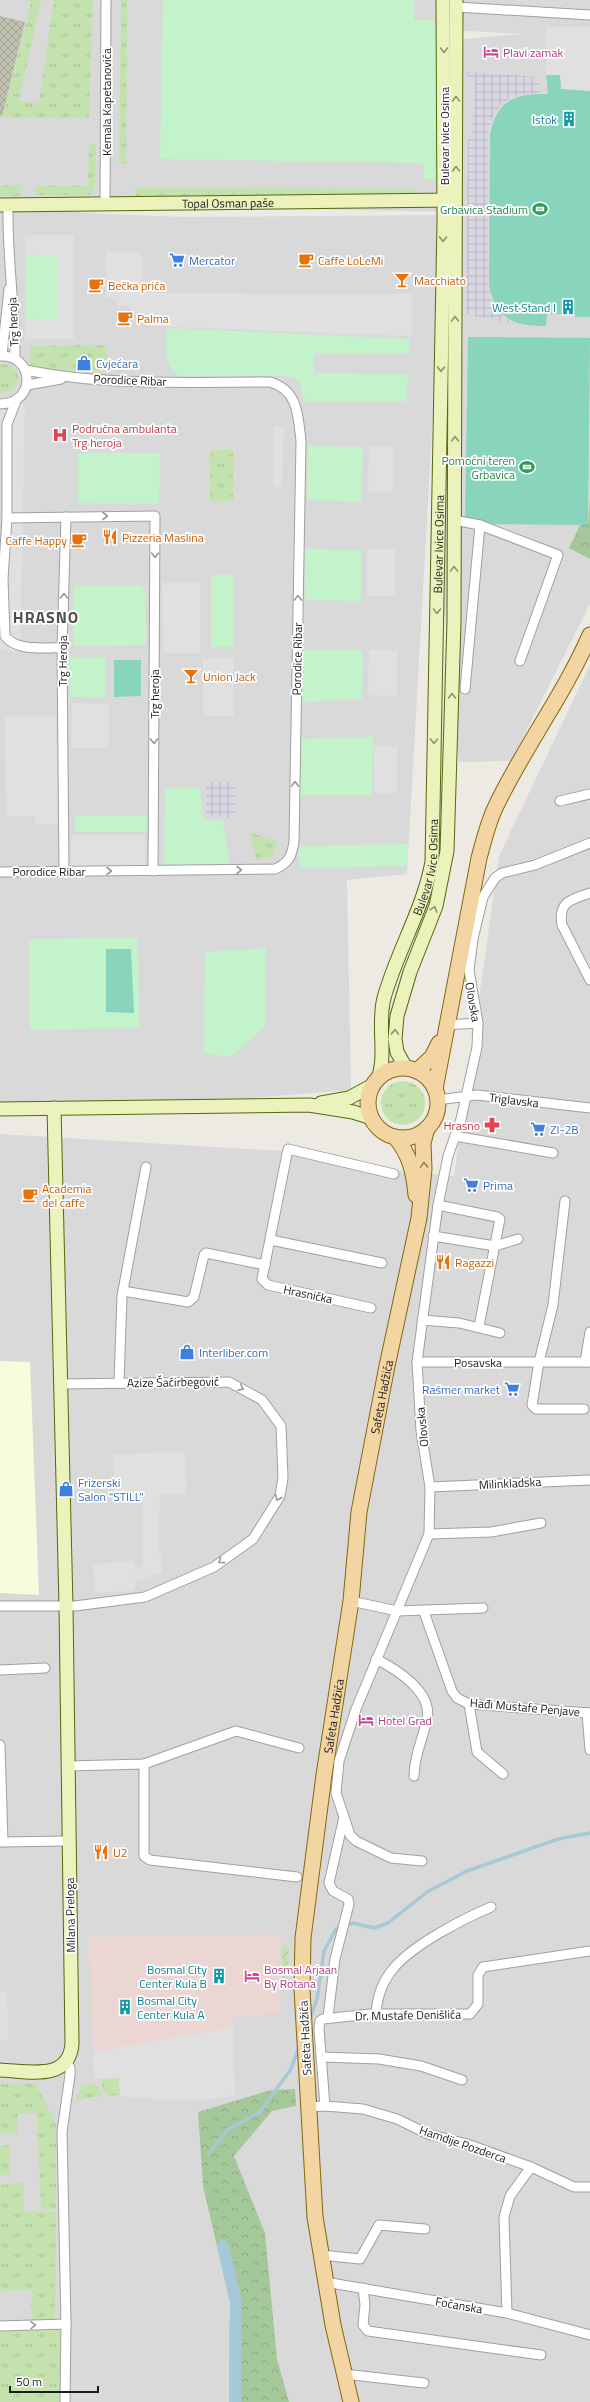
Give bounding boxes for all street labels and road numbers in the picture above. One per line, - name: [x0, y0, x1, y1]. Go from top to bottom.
- street label: Kemala Kapetanovića: [97, 48, 116, 156]
- street label: Bulevar Ivice Osima: [435, 87, 454, 185]
- street label: Topal Osman paše: [182, 192, 274, 212]
- street label: Trg heroja: [2, 297, 24, 347]
- street label: Porodice Ribar: [93, 369, 167, 391]
- street label: Bulevar Ivice Osima: [428, 495, 448, 594]
- street label: Porodice Ribar: [287, 622, 307, 696]
- street label: Trg Heroja: [53, 635, 72, 687]
- street label: Trg heroja: [145, 669, 164, 719]
- street label: Bulevar Ivice Osima: [407, 819, 442, 918]
- street label: Porodice Ribar: [12, 862, 86, 881]
- street label: Olovska: [460, 981, 486, 1023]
- street label: Triglavska: [488, 1088, 540, 1112]
- street label: Hrasnička: [282, 1280, 334, 1308]
- street label: Posavska: [454, 1353, 502, 1372]
- street label: Safeta Hadžića: [365, 1358, 398, 1436]
- street label: Azize Šaćirbegović: [127, 1372, 219, 1392]
- street label: Olovska: [410, 1406, 434, 1448]
- street label: Milinkladska: [478, 1472, 542, 1494]
- street label: Safeta Hadžića: [318, 1677, 348, 1755]
- street label: Hađi Mustafe Penjave: [469, 1693, 581, 1721]
- street label: Milana Preloga: [60, 1877, 80, 1953]
- street label: Safeta Hadžića: [294, 2000, 316, 2076]
- street label: Dr. Mustafe Denišlića: [355, 2005, 461, 2025]
- street label: Hamdije Pozderca: [417, 2120, 509, 2168]
- street label: Fočanska: [434, 2292, 484, 2318]

